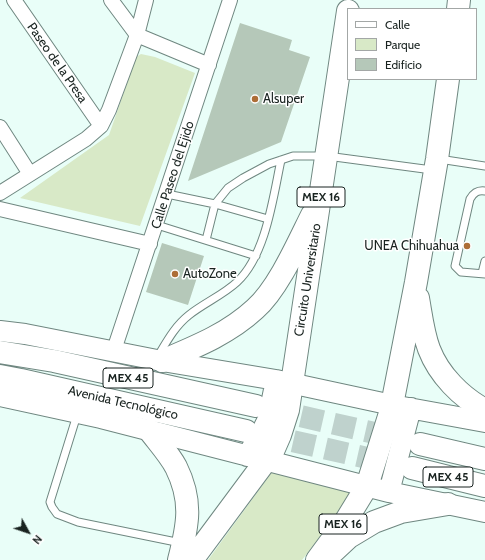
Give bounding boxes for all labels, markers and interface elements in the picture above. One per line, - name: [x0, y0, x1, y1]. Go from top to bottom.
- legend: [347, 8, 477, 80]
- text: Calle: [385, 17, 410, 32]
- street label: Paseo de la Presa: [24, 20, 90, 106]
- text: Parque: [385, 37, 420, 52]
- text: Edificio: [385, 57, 422, 72]
- place label: Alsuper: [263, 91, 304, 107]
- marker: Alsuper: [250, 94, 260, 104]
- street label: Calle Paseo del Ejido: [148, 119, 198, 231]
- road number: MEX 16: [297, 187, 345, 207]
- street label: Circuito Universitario: [291, 222, 325, 338]
- place label: UNEA Chihuahua: [364, 238, 459, 254]
- marker: UNEA Chihuahua: [462, 241, 472, 251]
- place label: AutoZone: [183, 266, 237, 282]
- marker: AutoZone: [170, 269, 180, 279]
- road number: MEX 45: [103, 368, 153, 388]
- street label: Avenida Tecnológico: [67, 383, 179, 423]
- road number: MEX 45: [423, 467, 473, 487]
- north arrow: [8, 512, 48, 552]
- road number: MEX 16: [319, 514, 367, 534]
- text: N: [29, 532, 45, 547]

